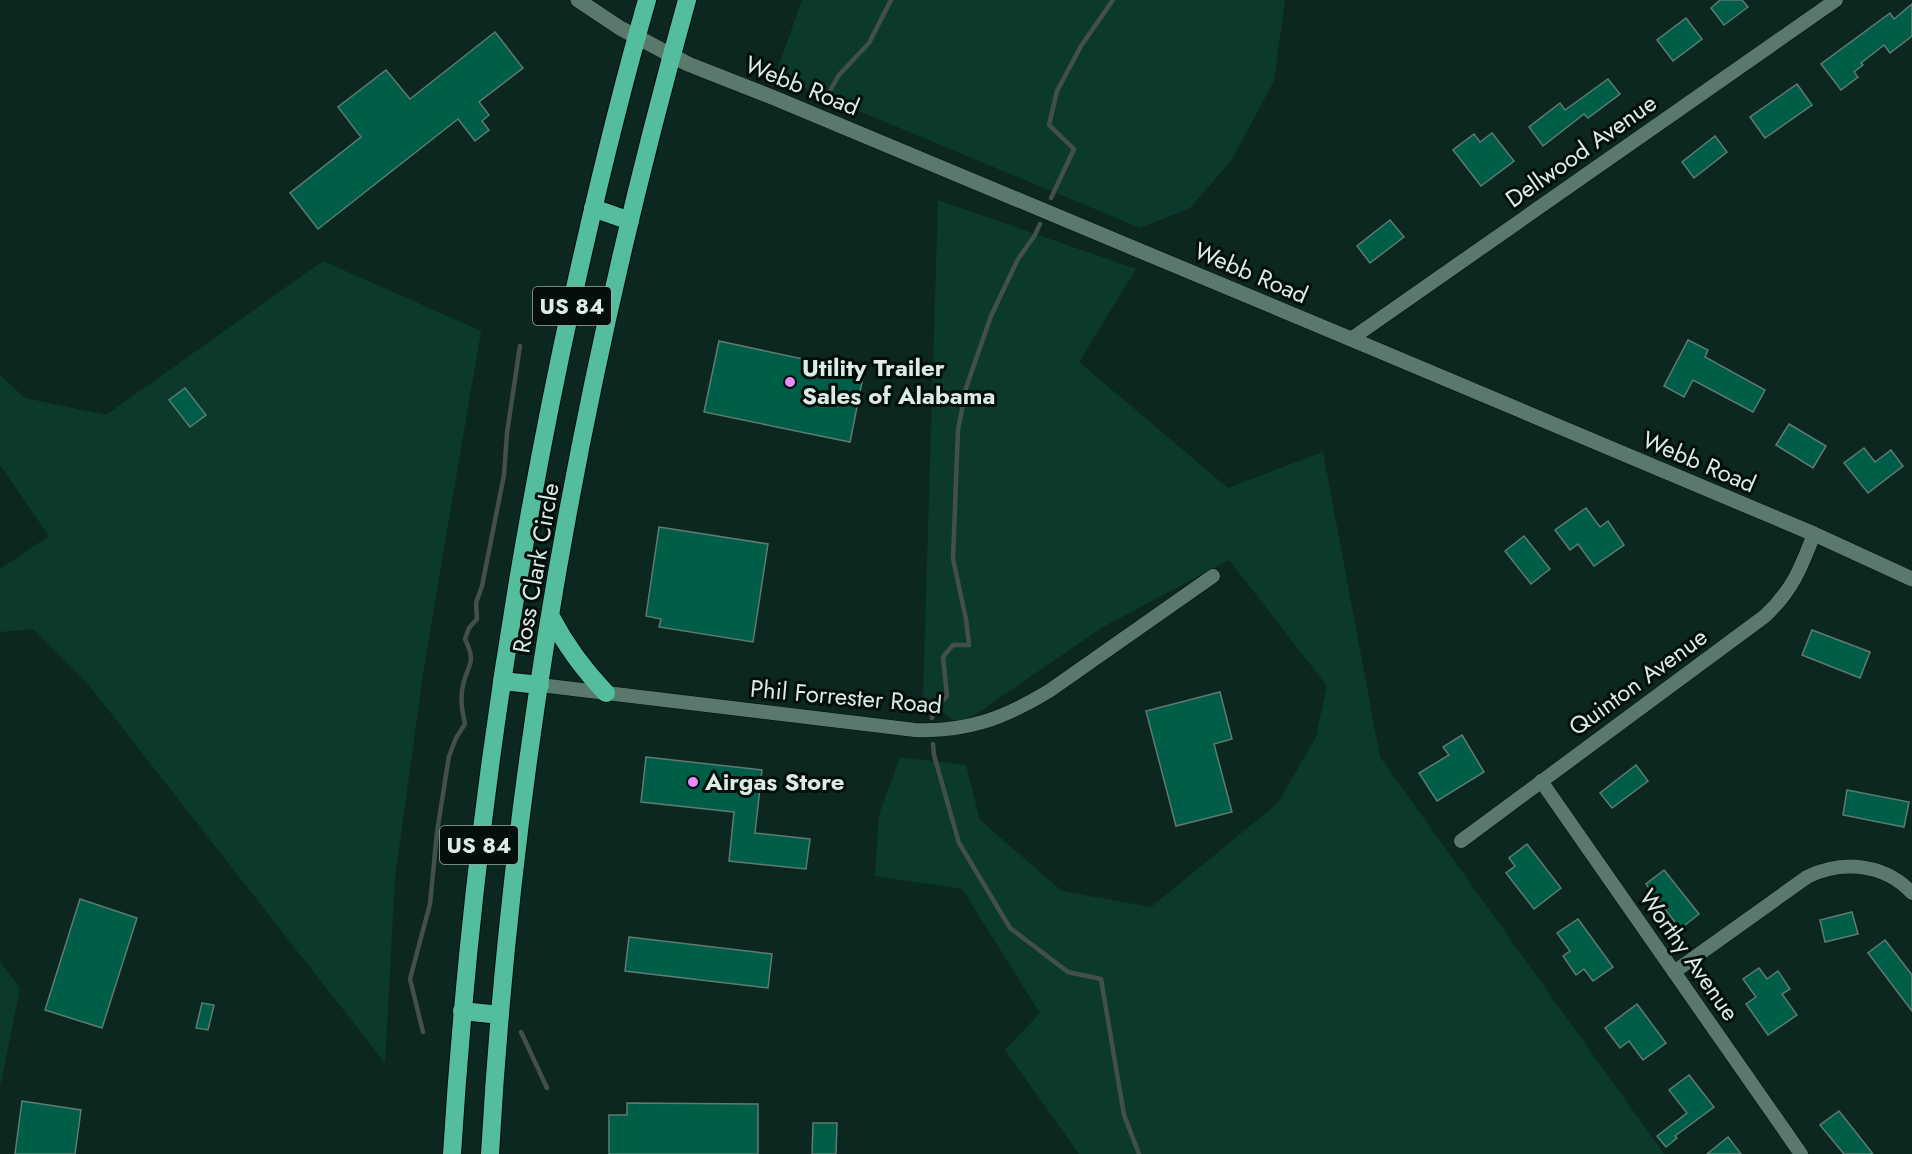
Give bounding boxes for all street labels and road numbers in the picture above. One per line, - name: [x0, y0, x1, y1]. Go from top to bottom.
- street label: Webb Road: [740, 47, 865, 124]
- street label: Dellwood Avenue: [1498, 85, 1663, 216]
- street label: Webb Road: [1189, 233, 1314, 312]
- road number: US 84: [533, 287, 611, 325]
- street label: Webb Road: [1637, 422, 1762, 501]
- street label: Ross Clark Circle: [503, 480, 568, 656]
- street label: Quinton Avenue: [1561, 619, 1714, 744]
- street label: Phil Forrester Road: [749, 671, 943, 722]
- road number: US 84: [440, 826, 518, 864]
- street label: Worthy Avenue: [1631, 882, 1748, 1028]

